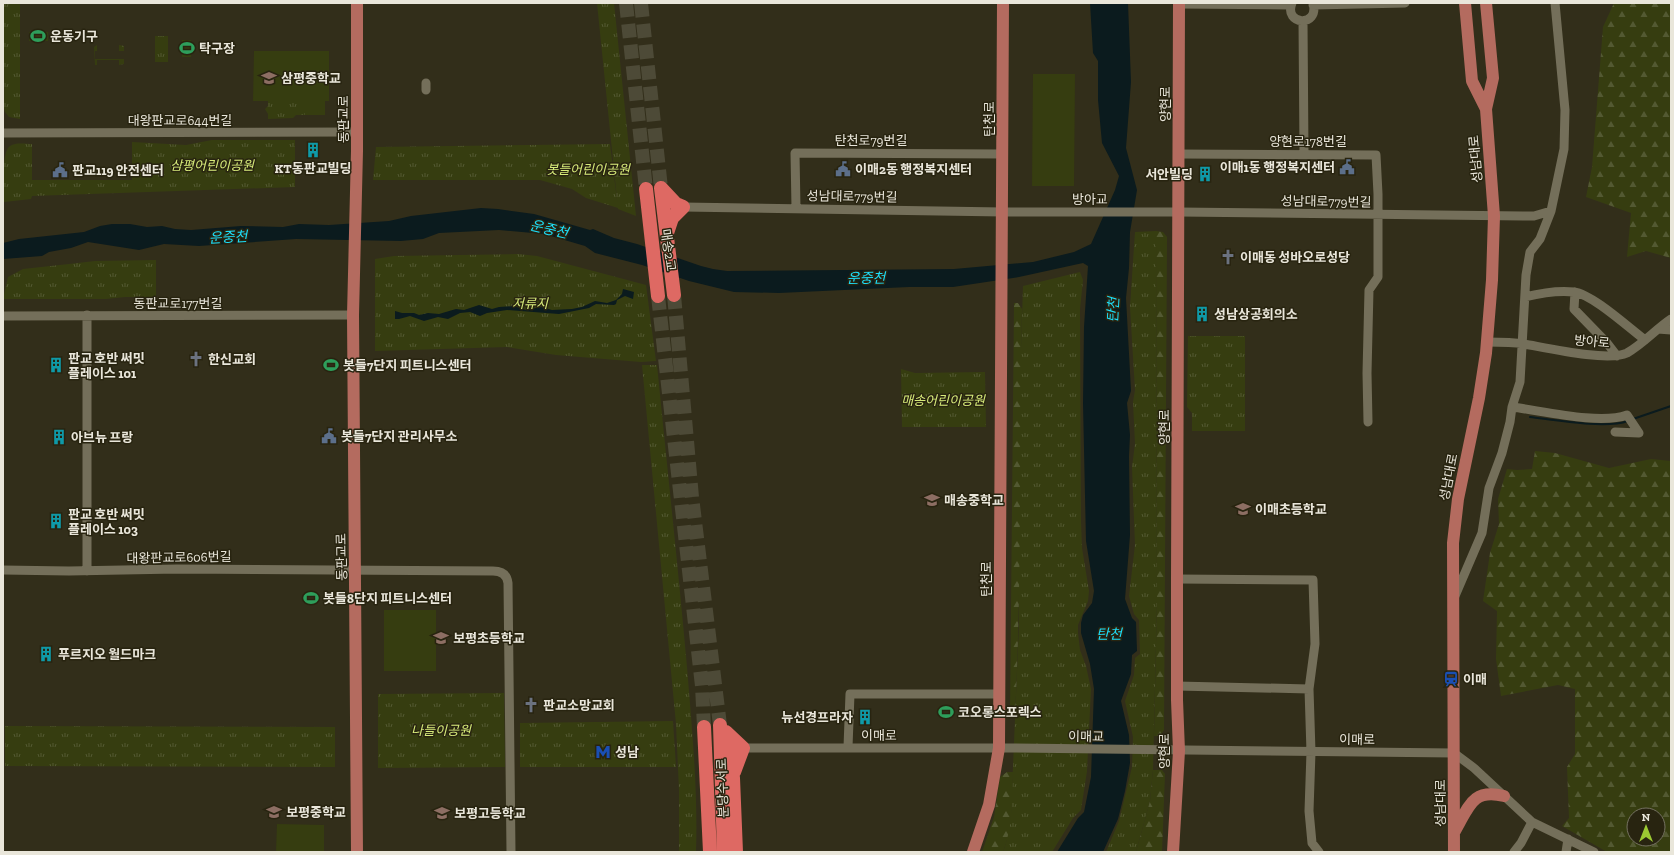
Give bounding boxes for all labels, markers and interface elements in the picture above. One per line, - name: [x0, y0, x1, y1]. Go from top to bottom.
- sports icon: 운동기구: [29, 27, 47, 45]
- place label: 운동기구: [50, 29, 98, 44]
- sports icon: 탁구장: [178, 39, 196, 57]
- place label: 탁구장: [199, 41, 235, 56]
- school or university icon: 삼평중학교: [260, 69, 278, 87]
- place label: 삼평중학교: [281, 71, 341, 86]
- street label: 양현로: [1158, 86, 1173, 122]
- street label: 동판교로: [336, 95, 351, 143]
- street label: 탄천로: [982, 101, 997, 137]
- street label: 대왕판교로644번길: [128, 113, 232, 128]
- street label: 탄천로79번길: [835, 133, 907, 148]
- street label: 양현로178번길: [1269, 134, 1347, 149]
- street label: 성남대로: [1466, 134, 1485, 183]
- building icon: KT동판교빌딩: [304, 141, 322, 159]
- park label: 삼평어린이공원: [170, 158, 255, 173]
- public building icon: 이매1동 행정복지센터: [1338, 158, 1356, 176]
- public building icon: 이매2동 행정복지센터: [834, 160, 852, 178]
- place label: 이매1동 행정복지센터: [1220, 160, 1335, 175]
- public building icon: 판교119 안전센터: [51, 161, 69, 179]
- place label: KT동판교빌딩: [274, 161, 352, 176]
- park label: 봇들어린이공원: [546, 162, 631, 177]
- place label: 이매2동 행정복지센터: [855, 162, 972, 177]
- place label: 판교119 안전센터: [72, 163, 164, 178]
- building icon: 서안빌딩: [1196, 165, 1214, 183]
- place label: 서안빌딩: [1145, 167, 1193, 182]
- street label: 성남대로779번길: [806, 188, 898, 205]
- street label: 방아교: [1072, 192, 1108, 207]
- street label: 성남대로779번길: [1280, 193, 1372, 210]
- water label: 운중천: [528, 217, 571, 242]
- water label: 운중천: [208, 228, 249, 247]
- street label: 매송2교: [658, 228, 679, 272]
- church icon: 이매동 성바오로성당: [1219, 248, 1237, 266]
- place label: 이매동 성바오로성당: [1240, 250, 1350, 265]
- water label: 운중천: [847, 270, 887, 287]
- street label: 동판교로177번길: [134, 296, 222, 311]
- park label: 저류지: [512, 296, 549, 311]
- water label: 탄천: [1104, 296, 1123, 323]
- building icon: 성남상공회의소: [1193, 305, 1211, 323]
- place label: 성남상공회의소: [1214, 307, 1298, 322]
- street label: 방아로: [1573, 332, 1611, 351]
- church icon: 한신교회: [187, 350, 205, 368]
- place label: 판교 호반 써밋 플레이스 101: [68, 351, 145, 381]
- place label: 한신교회: [208, 352, 256, 367]
- building icon: 판교 호반 써밋 플레이스 101: [47, 356, 65, 374]
- sports icon: 봇들7단지 피트니스센터: [322, 356, 340, 374]
- place label: 봇들7단지 피트니스센터: [343, 358, 471, 373]
- park label: 매송어린이공원: [901, 393, 986, 408]
- street label: 양현로: [1157, 409, 1172, 445]
- public building icon: 봇들7단지 관리사무소: [320, 427, 338, 445]
- building icon: 아브뉴 프랑: [50, 428, 68, 446]
- place label: 봇들7단지 관리사무소: [341, 429, 458, 444]
- place label: 아브뉴 프랑: [71, 430, 133, 445]
- street label: 성남대로: [1437, 452, 1460, 502]
- school or university icon: 매송중학교: [923, 491, 941, 509]
- place label: 매송중학교: [944, 493, 1004, 508]
- school or university icon: 이매초등학교: [1234, 500, 1252, 518]
- place label: 이매초등학교: [1255, 502, 1327, 517]
- place label: 판교 호반 써밋 플레이스 103: [68, 507, 145, 537]
- building icon: 판교 호반 써밋 플레이스 103: [47, 512, 65, 530]
- street label: 동판교로: [334, 533, 349, 581]
- street label: 대왕판교로606번길: [126, 549, 232, 566]
- street label: 탄천로: [979, 561, 994, 597]
- sports icon: 봇들8단지 피트니스센터: [302, 589, 320, 607]
- place label: 봇들8단지 피트니스센터: [323, 591, 452, 606]
- water label: 탄천: [1096, 626, 1123, 643]
- school or university icon: 보평초등학교: [432, 629, 450, 647]
- place label: 보평초등학교: [453, 631, 525, 646]
- building icon: 푸르지오 월드마크: [37, 645, 55, 663]
- place label: 푸르지오 월드마크: [58, 647, 156, 662]
- station icon: 이매: [1442, 670, 1460, 688]
- place label: 이매: [1463, 672, 1487, 687]
- church icon: 판교소망교회: [522, 696, 540, 714]
- place label: 판교소망교회: [543, 698, 615, 713]
- sports icon: 코오롱스포렉스: [937, 703, 955, 721]
- place label: 코오롱스포렉스: [958, 705, 1042, 720]
- building icon: 뉴선경프라자: [856, 708, 874, 726]
- place label: 뉴선경프라자: [781, 710, 853, 725]
- park label: 나들이공원: [411, 723, 472, 738]
- street label: 이매로: [861, 728, 897, 743]
- street label: 이매교: [1068, 729, 1104, 744]
- street label: 이매로: [1339, 732, 1375, 747]
- street label: 양현로: [1157, 733, 1172, 769]
- metro station icon: 성남: [594, 743, 612, 761]
- place label: 성남: [615, 745, 639, 760]
- street label: 분당수서로: [714, 758, 731, 818]
- street label: 성남대로: [1433, 779, 1448, 827]
- school or university icon: 보평중학교: [265, 803, 283, 821]
- school or university icon: 보평고등학교: [433, 804, 451, 822]
- place label: 보평중학교: [286, 805, 346, 820]
- place label: 보평고등학교: [454, 806, 526, 821]
- north arrow: [1626, 807, 1666, 847]
- text: N: [1642, 811, 1651, 824]

